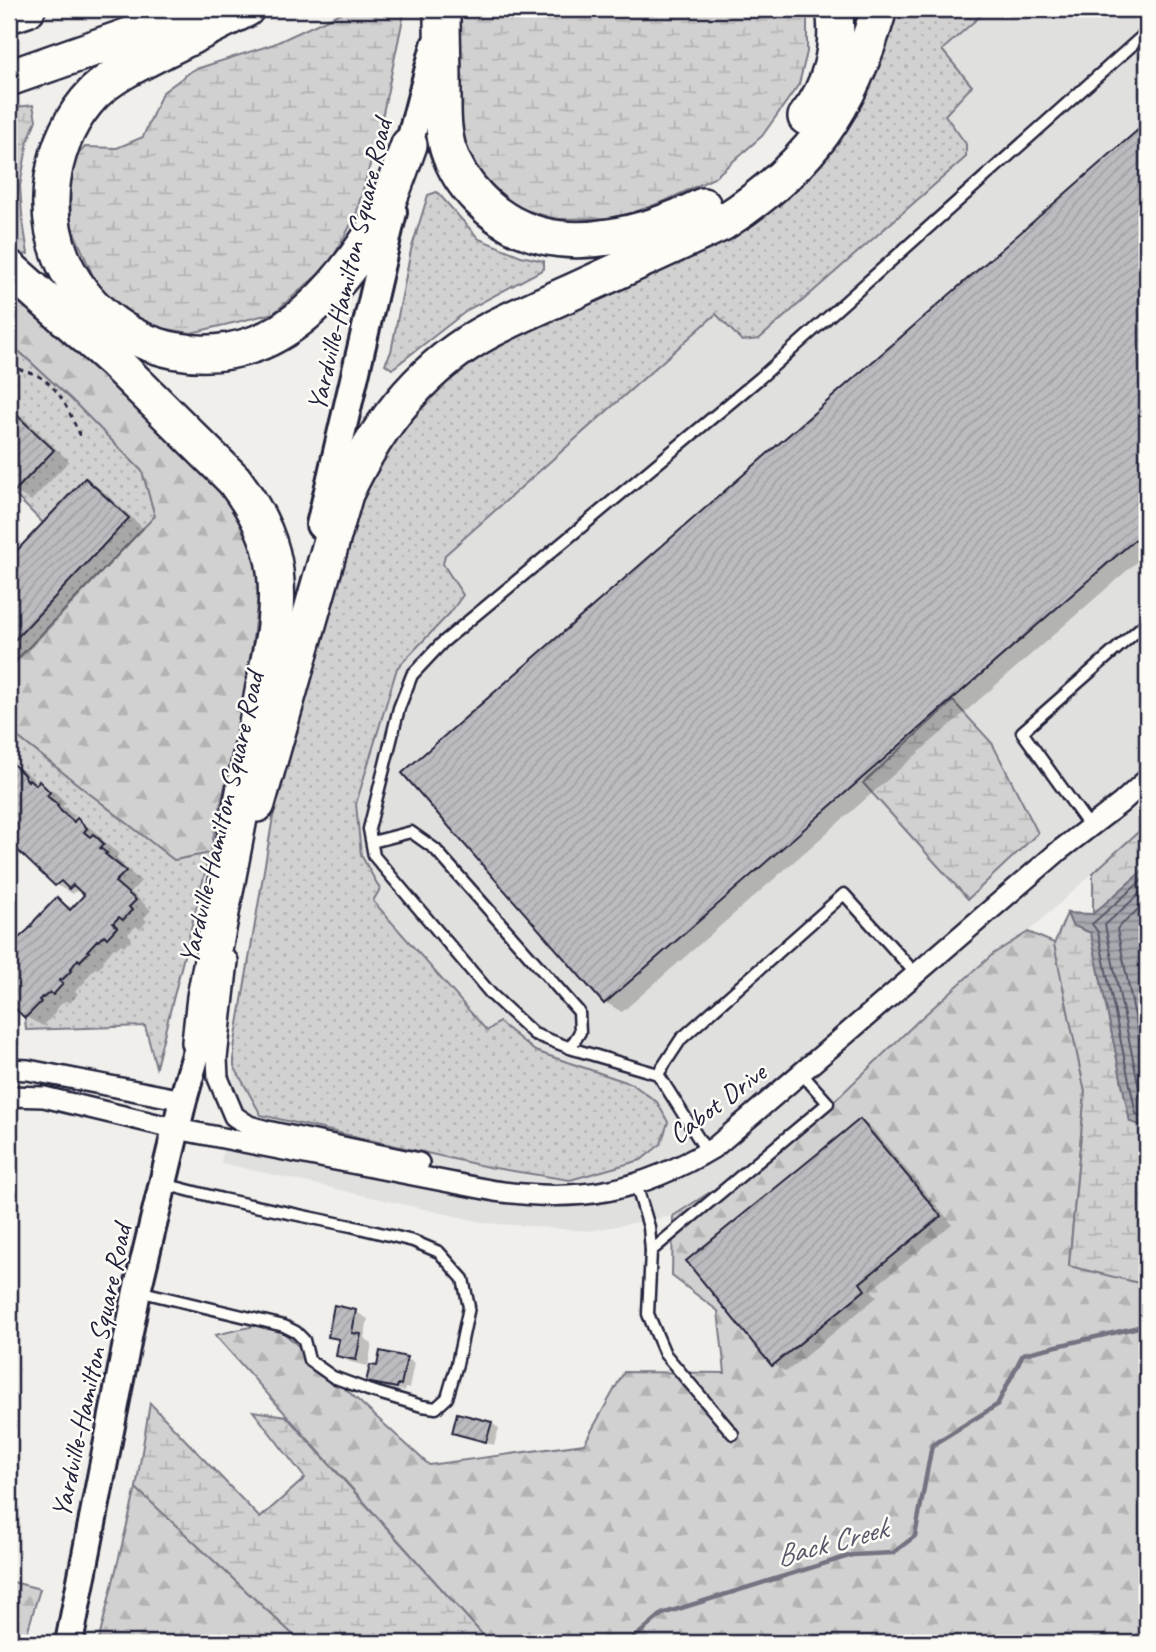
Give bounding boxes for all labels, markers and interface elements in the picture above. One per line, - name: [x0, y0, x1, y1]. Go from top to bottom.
- street label: Yardville-Hamilton Square Road: [298, 112, 401, 414]
- street label: Yardville-Hamilton Square Road: [170, 665, 273, 967]
- street label: Cabot Drive: [661, 1054, 774, 1151]
- street label: Yardville-Hamilton Square Road: [43, 1218, 140, 1521]
- water label: Back Creek: [771, 1508, 896, 1575]

